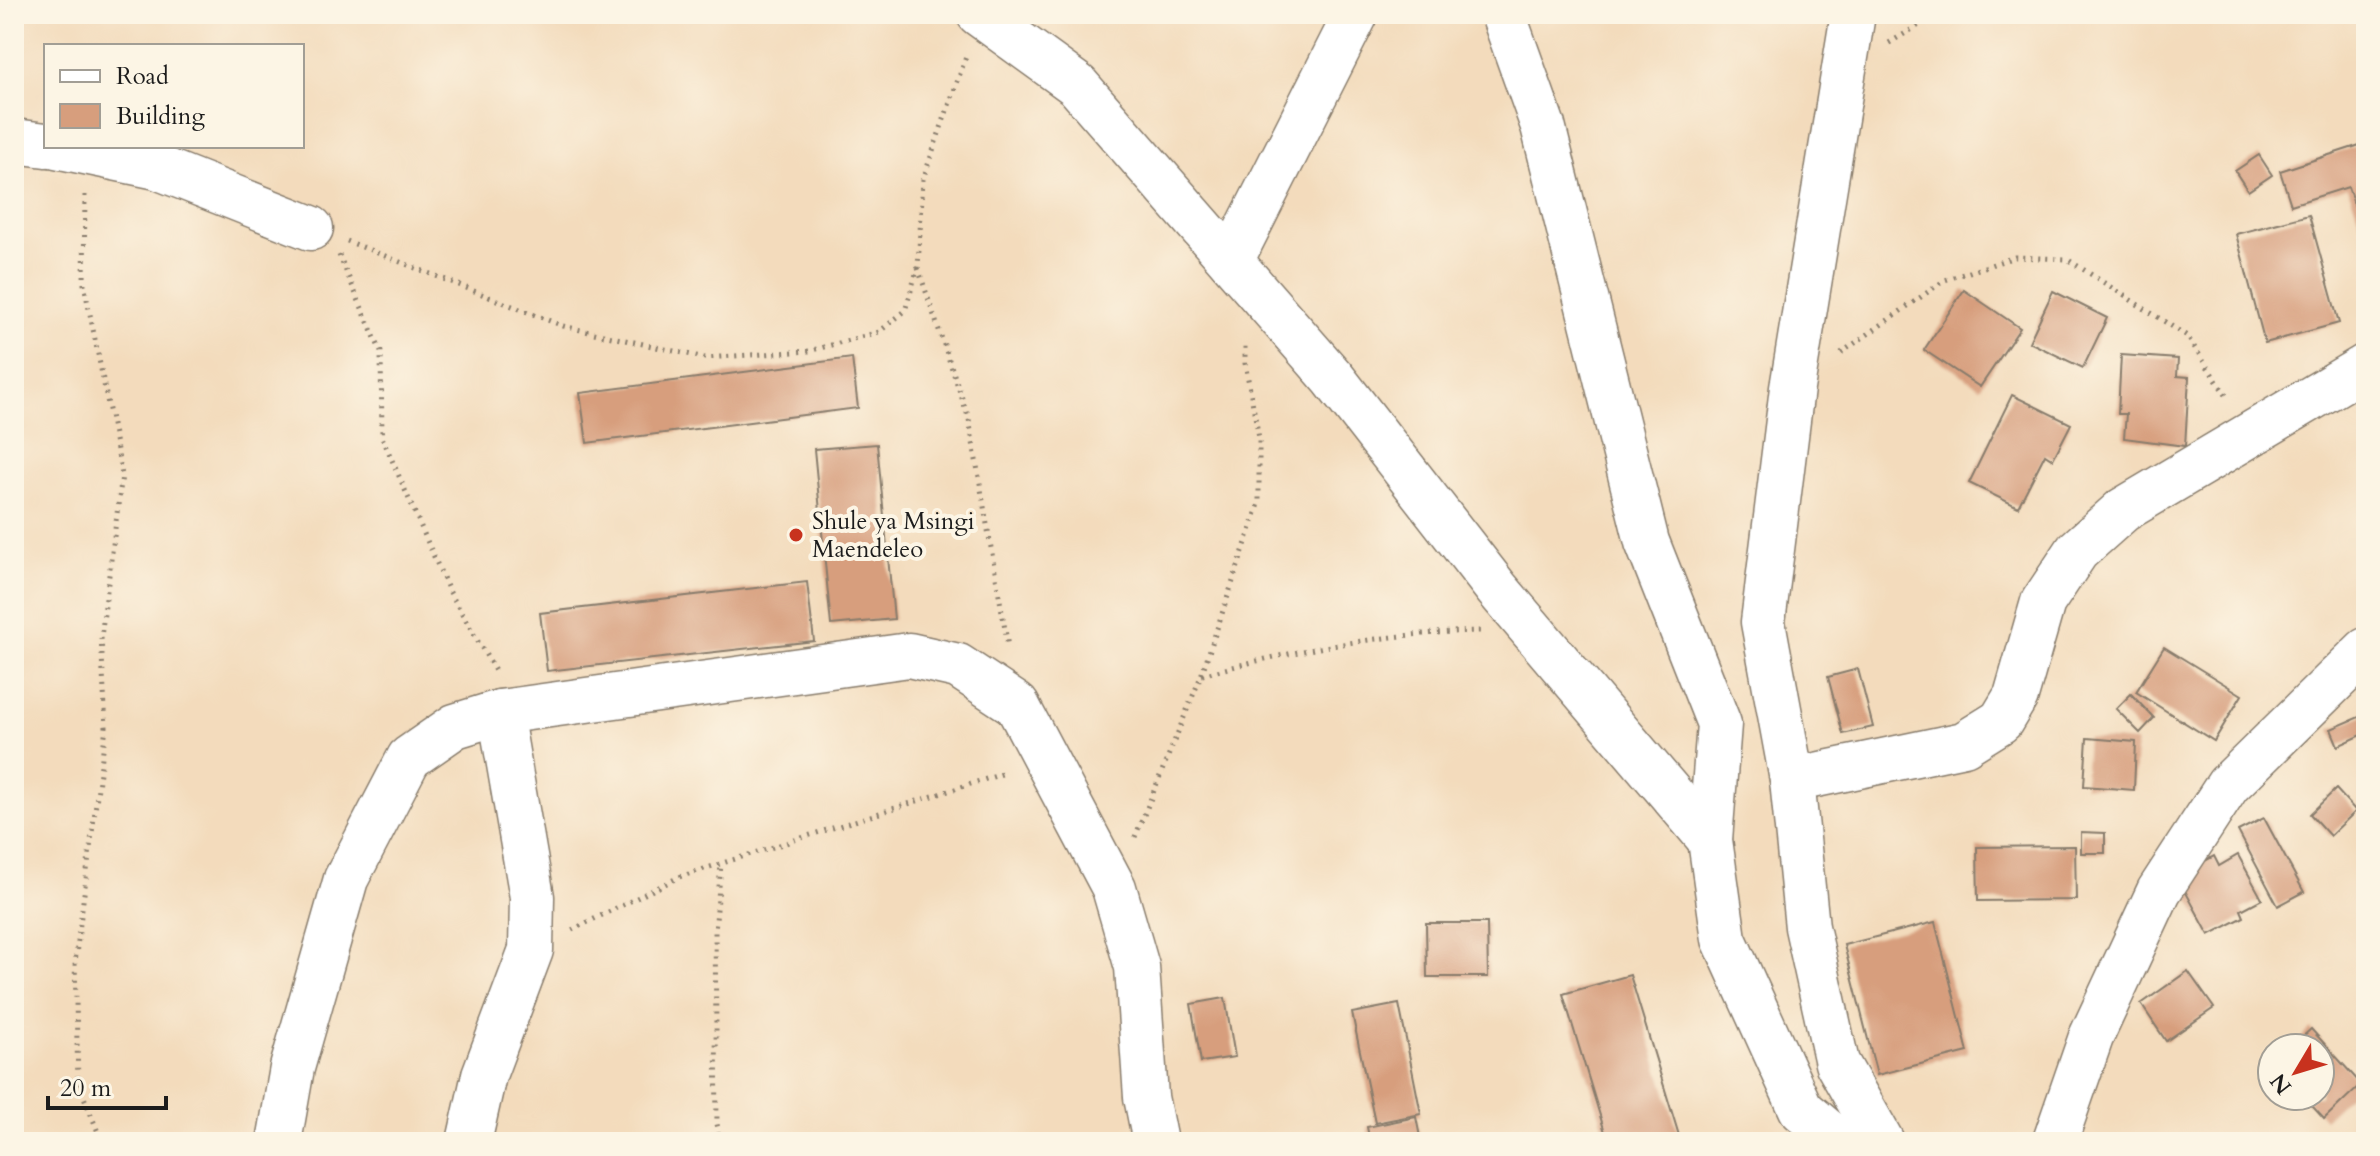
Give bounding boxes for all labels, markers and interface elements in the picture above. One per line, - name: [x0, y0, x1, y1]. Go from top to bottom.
- legend: [44, 44, 304, 148]
- text: Road: [116, 60, 169, 93]
- text: Building: [116, 100, 206, 133]
- place label: Shule ya Msingi Maendeleo: [812, 505, 975, 566]
- marker: Shule ya Msingi Maendeleo: [787, 526, 805, 544]
- north arrow: [2256, 1032, 2336, 1112]
- scale bar: [48, 1060, 166, 1110]
- text: N: [2263, 1067, 2299, 1100]
- text: 20 m: [60, 1072, 112, 1105]

